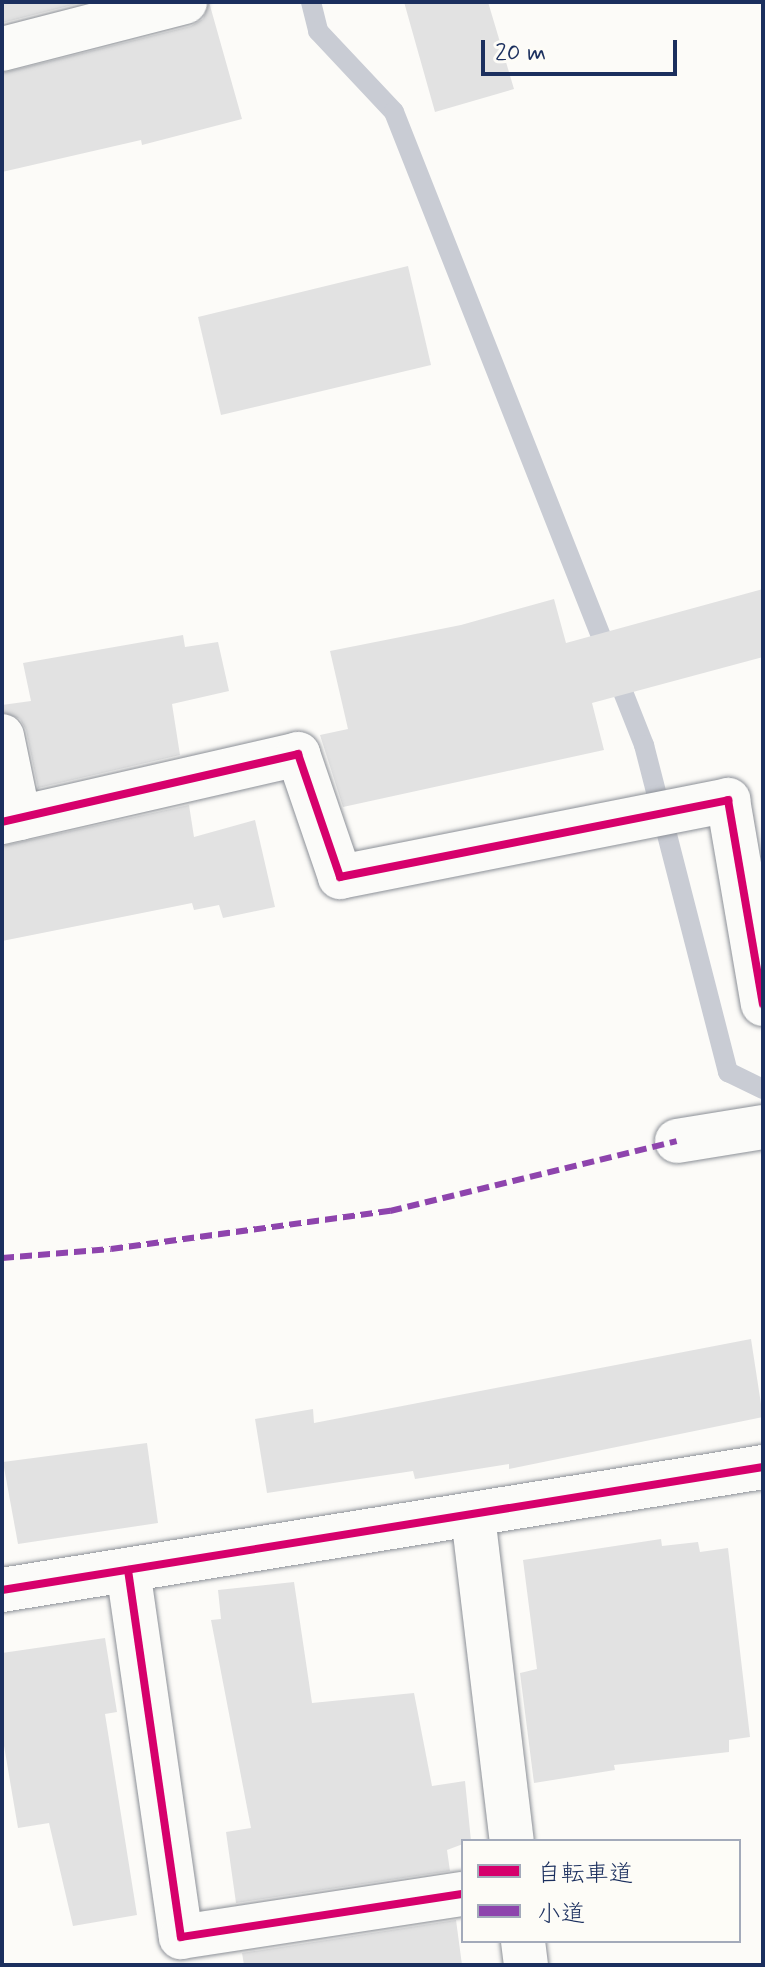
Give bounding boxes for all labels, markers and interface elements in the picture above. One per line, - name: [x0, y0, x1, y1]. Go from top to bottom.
- scale bar: [485, 24, 681, 74]
- text: 20 m: [495, 38, 546, 69]
- legend: [461, 1839, 741, 1943]
- text: 自転車道: [537, 1859, 633, 1890]
- text: 小道: [537, 1899, 585, 1930]

